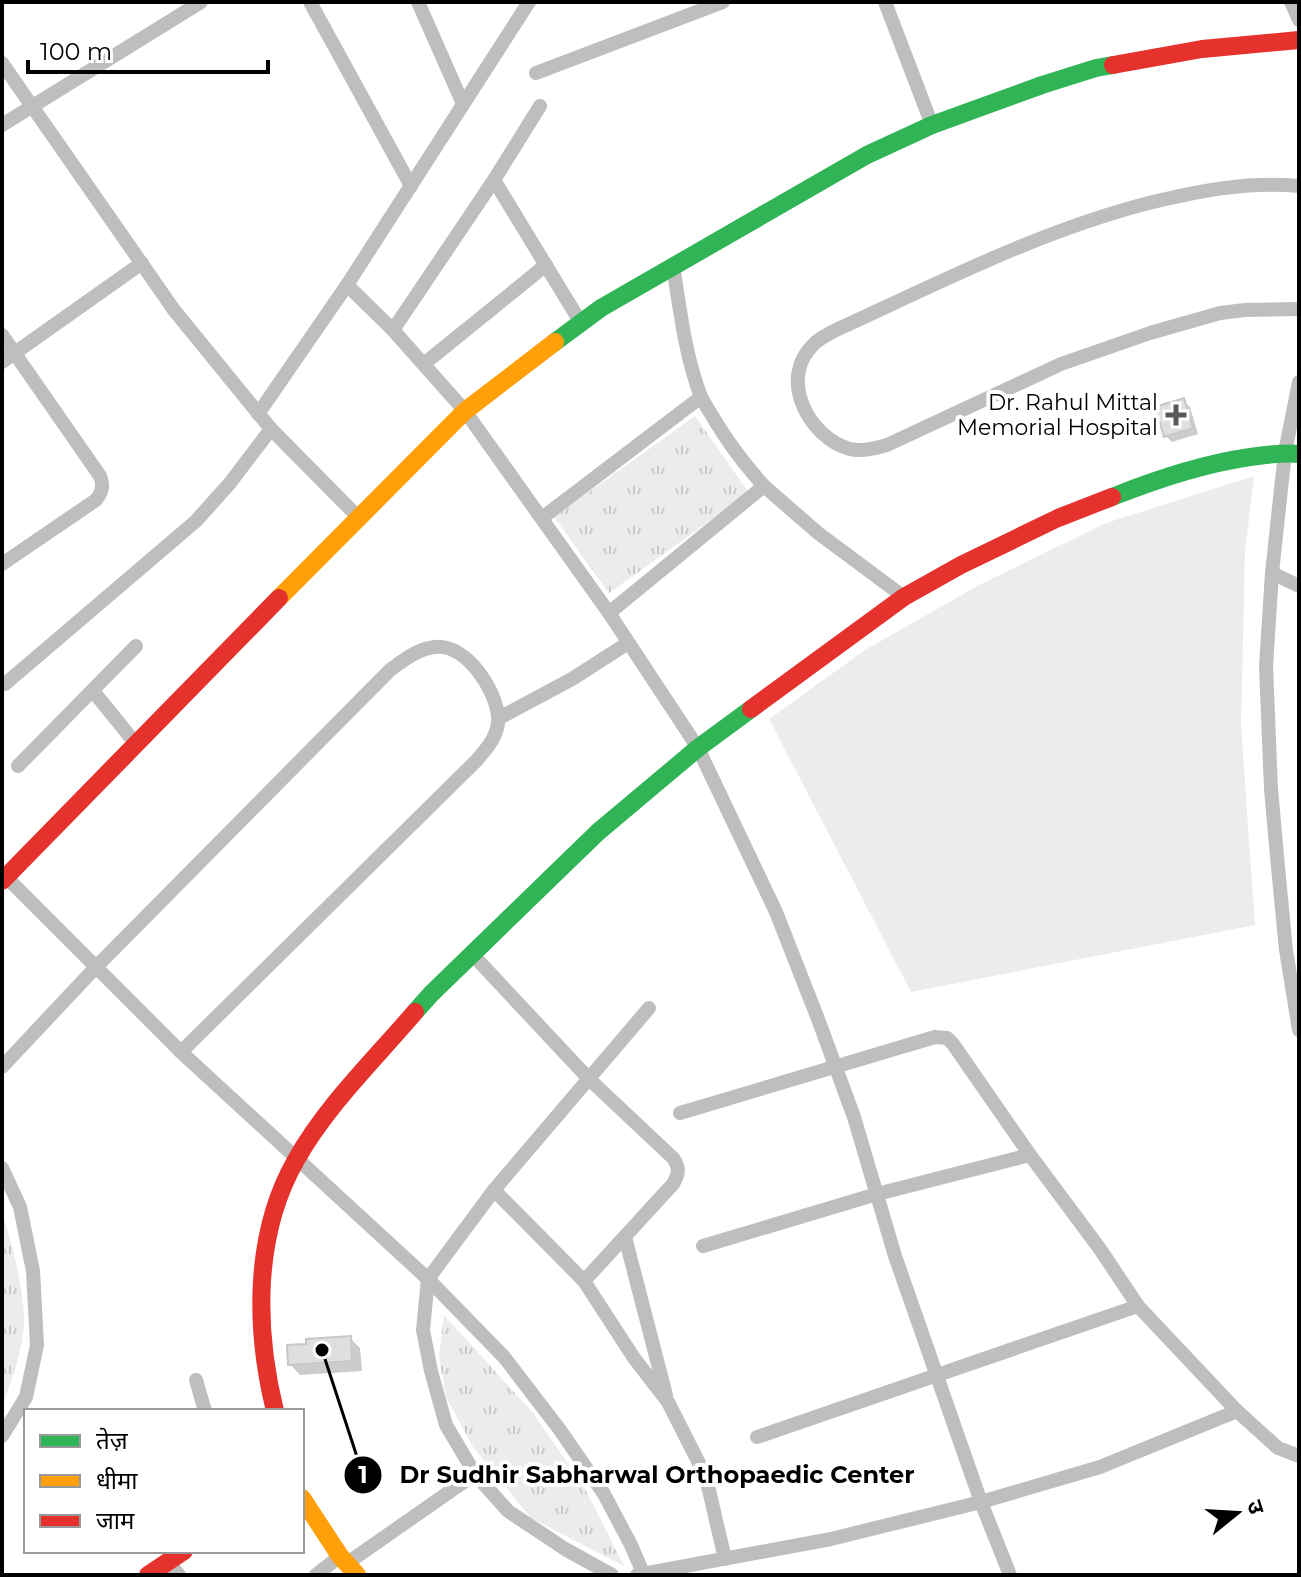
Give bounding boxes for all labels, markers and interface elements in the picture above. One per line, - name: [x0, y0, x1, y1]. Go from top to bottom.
- scale bar: [28, 24, 268, 74]
- text: 100 m: [40, 37, 112, 66]
- place label: Dr. Rahul Mittal Memorial Hospital: [957, 389, 1158, 441]
- marker: Dr. Rahul Mittal Memorial Hospital: [1165, 404, 1187, 426]
- legend: [24, 1409, 304, 1553]
- text: तेज़: [96, 1426, 129, 1455]
- callout: Dr Sudhir Sabharwal Orthopaedic Center: [343, 1451, 930, 1499]
- text: 1: [358, 1460, 368, 1489]
- text: Dr Sudhir Sabharwal Orthopaedic Center: [399, 1460, 915, 1489]
- text: धीमा: [96, 1466, 138, 1495]
- north arrow: [1197, 1473, 1277, 1553]
- text: उ: [1241, 1497, 1271, 1518]
- text: जाम: [96, 1506, 135, 1535]

